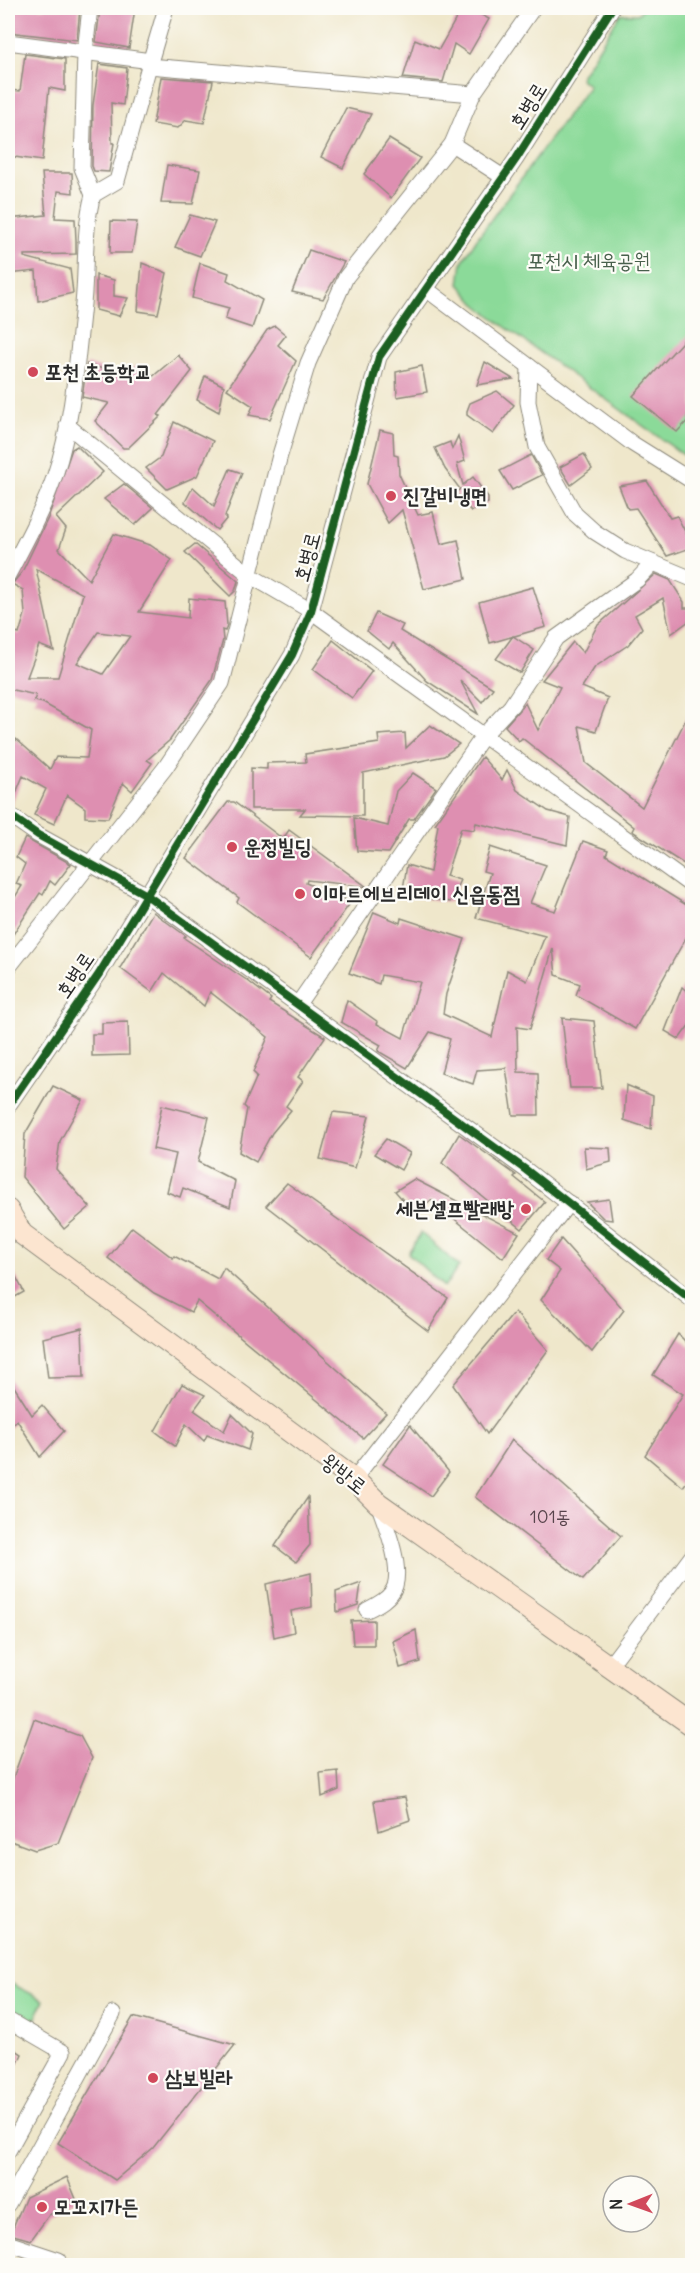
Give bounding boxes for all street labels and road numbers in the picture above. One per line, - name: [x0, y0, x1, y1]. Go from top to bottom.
- street label: 호병로: [503, 77, 552, 134]
- street label: 호병로: [287, 529, 326, 585]
- street label: 호병로: [49, 946, 100, 1003]
- street label: 왕방로: [316, 1447, 373, 1500]

